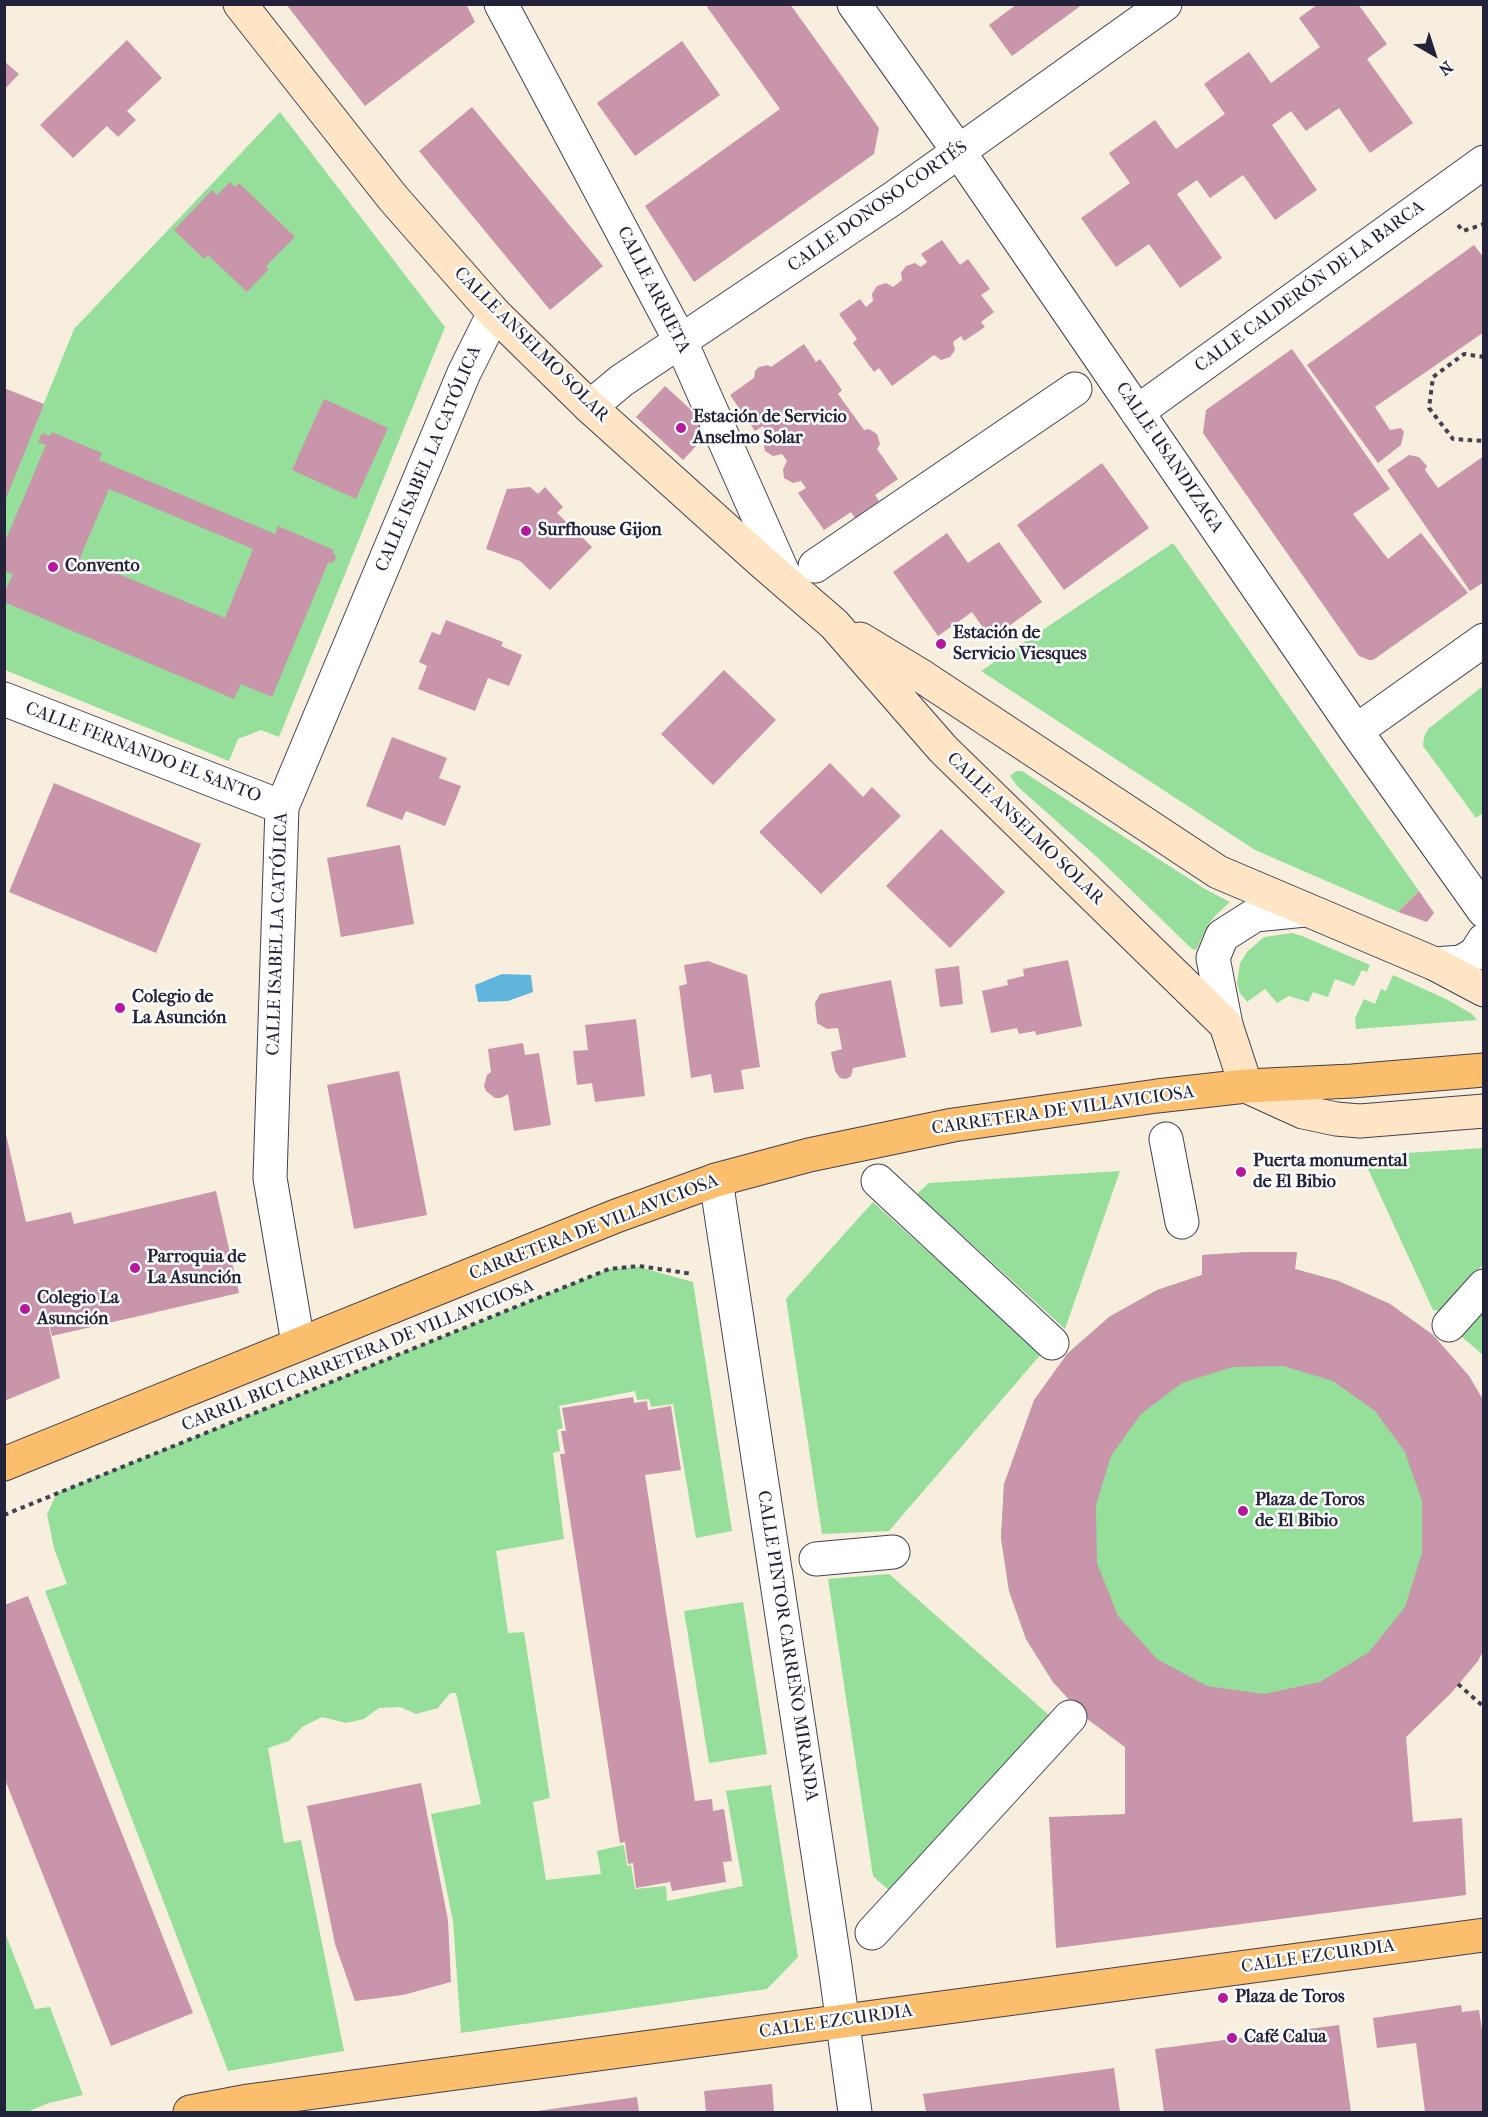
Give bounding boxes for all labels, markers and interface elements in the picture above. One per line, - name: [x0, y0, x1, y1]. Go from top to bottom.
- north arrow: [1404, 24, 1464, 84]
- text: N: [1435, 57, 1456, 80]
- street label: CALLE DONOSO CORTÉS: [784, 137, 972, 277]
- street label: CALLE CALDERÓN DE LA BARCA: [1191, 197, 1429, 377]
- street label: CALLE ARRIETA: [612, 223, 694, 357]
- street label: CALLE ANSELMO SOLAR: [449, 263, 613, 427]
- street label: CALLE ISABEL LA CATÓLICA: [372, 343, 486, 575]
- street label: CALLE USANDIZAGA: [1110, 378, 1228, 538]
- place label: Estación de Servicio Anselmo Solar: [693, 407, 847, 450]
- marker: Estación de Servicio Anselmo Solar: [674, 421, 688, 435]
- place label: Surfhouse Gijon: [538, 520, 662, 542]
- marker: Surfhouse Gijon: [519, 524, 533, 538]
- place label: Convento: [65, 556, 140, 578]
- marker: Convento: [46, 560, 60, 574]
- place label: Estación de Servicio Viesques: [953, 623, 1087, 666]
- marker: Estación de Servicio Viesques: [934, 637, 948, 651]
- street label: CALLE FERNANDO EL SANTO: [22, 698, 264, 808]
- street label: CALLE ANSELMO SOLAR: [942, 748, 1108, 910]
- street label: CALLE ISABEL LA CATÓLICA: [263, 812, 293, 1056]
- place label: Colegio de La Asunción: [132, 987, 227, 1030]
- marker: Colegio de La Asunción: [113, 1001, 127, 1015]
- street label: CARRETERA DE VILLAVICIOSA: [930, 1082, 1196, 1140]
- place label: Puerta monumental de El Bibio: [1253, 1151, 1407, 1194]
- marker: Puerta monumental de El Bibio: [1234, 1165, 1248, 1179]
- street label: CARRETERA DE VILLAVICIOSA: [466, 1170, 722, 1286]
- place label: Parroquia de La Asunción: [147, 1247, 246, 1290]
- marker: Parroquia de La Asunción: [128, 1261, 142, 1275]
- street label: CARRIL BICI CARRETERA DE VILLAVICIOSA: [179, 1275, 537, 1437]
- place label: Colegio La Asunción: [37, 1288, 119, 1330]
- marker: Colegio La Asunción: [18, 1302, 32, 1316]
- street label: CALLE PINTOR CARREÑO MIRANDA: [752, 1489, 822, 1803]
- place label: Plaza de Toros de El Bibio: [1255, 1490, 1365, 1532]
- marker: Plaza de Toros de El Bibio: [1236, 1504, 1250, 1518]
- street label: CALLE EZCURDIA: [1240, 1936, 1396, 1978]
- place label: Plaza de Toros: [1235, 1987, 1345, 2009]
- marker: Plaza de Toros: [1216, 1991, 1230, 2005]
- street label: CALLE EZCURDIA: [758, 2001, 914, 2043]
- place label: Café Calua: [1244, 2027, 1327, 2049]
- marker: Café Calua: [1225, 2031, 1239, 2045]

